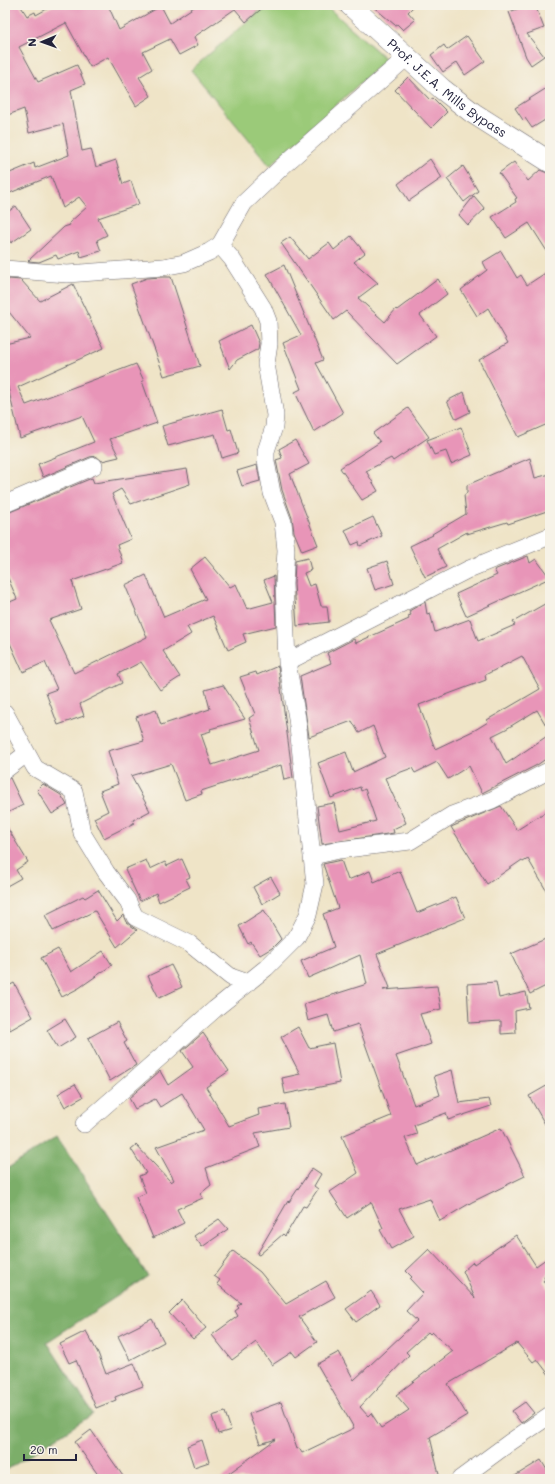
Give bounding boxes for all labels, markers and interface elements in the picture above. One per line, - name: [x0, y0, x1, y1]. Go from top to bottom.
- north arrow: [22, 22, 62, 62]
- street label: Prof. J.E.A. Mills Bypass: [384, 34, 510, 141]
- text: N: [24, 38, 39, 47]
- scale bar: [24, 1436, 76, 1462]
- text: 20 m: [30, 1441, 58, 1457]

